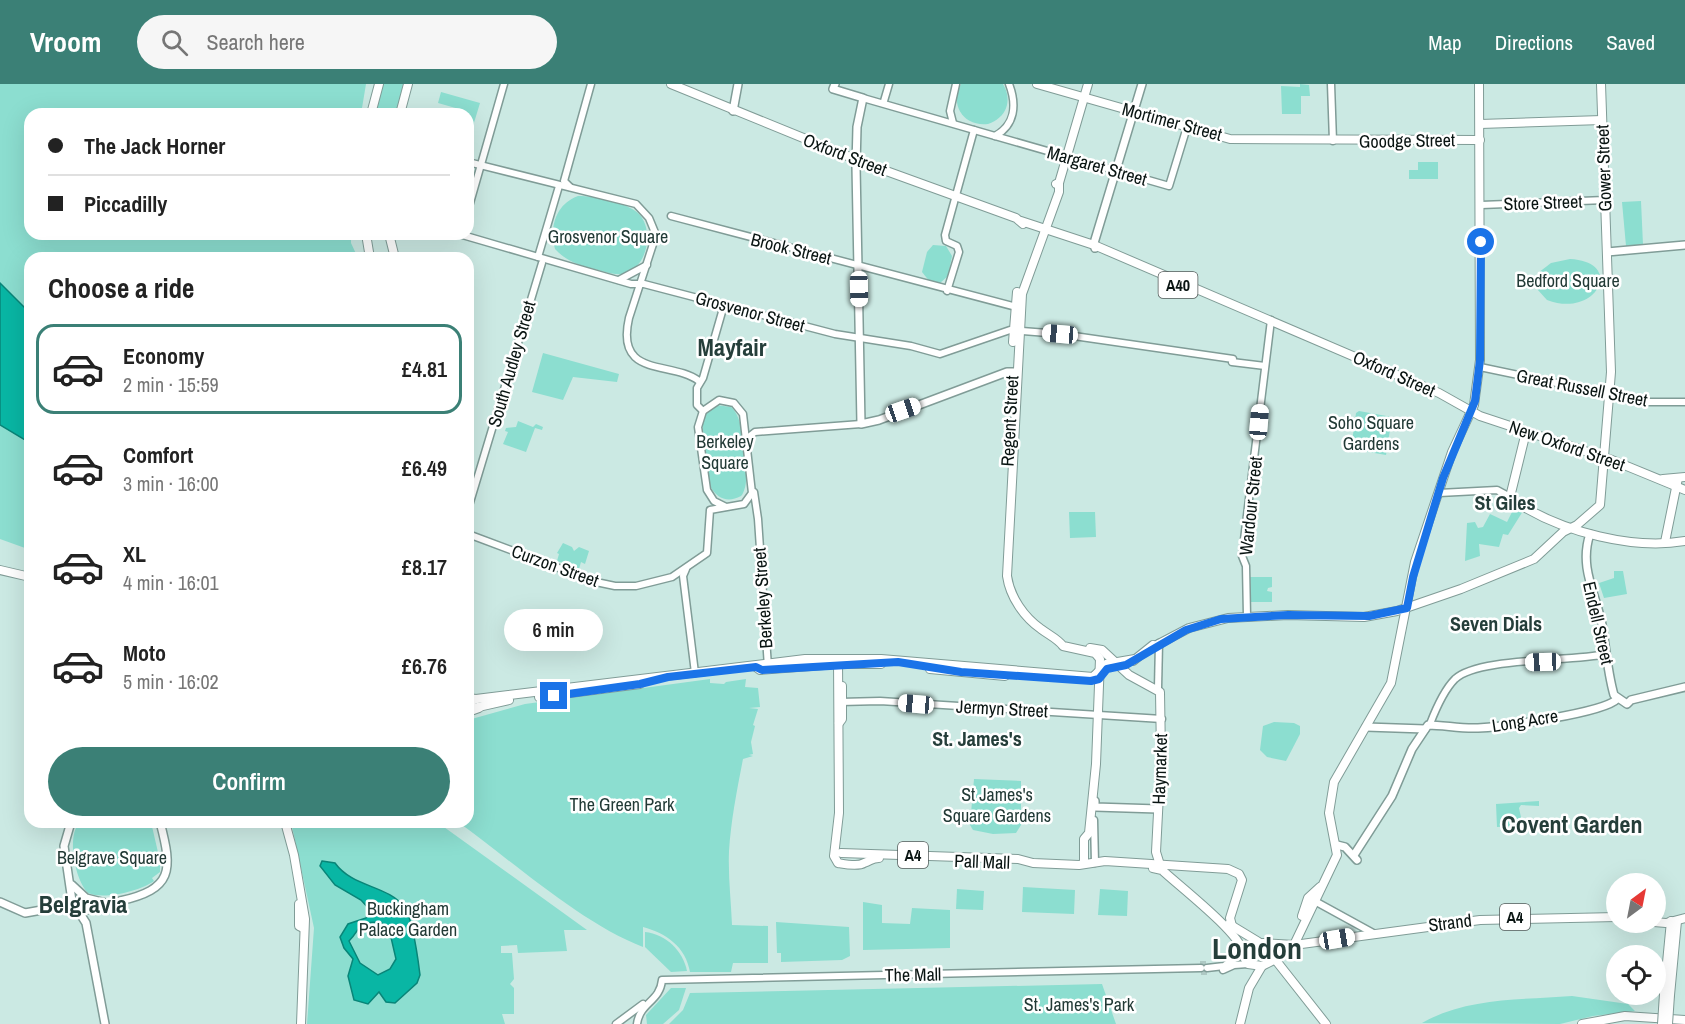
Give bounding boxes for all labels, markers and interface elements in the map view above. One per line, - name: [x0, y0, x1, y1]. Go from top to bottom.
- search box: [137, 15, 557, 69]
- text: Vroom: [30, 23, 101, 61]
- icon: search: [158, 26, 191, 59]
- text: Search here: [206, 27, 305, 57]
- text: Map: [1428, 28, 1462, 57]
- text: Directions: [1495, 28, 1573, 57]
- text: Saved: [1606, 28, 1655, 57]
- street label: Mortimer Street: [1119, 96, 1225, 147]
- street label: Gower Street: [1589, 124, 1618, 212]
- street label: Oxford Street: [800, 127, 891, 182]
- street label: Goodge Street: [1359, 127, 1455, 154]
- text: The Jack Horner: [84, 131, 225, 161]
- street label: Margaret Street: [1044, 139, 1150, 192]
- text: Piccadilly: [84, 189, 167, 219]
- street label: Store Street: [1503, 189, 1583, 216]
- park label: Grosvenor Square: [548, 224, 668, 249]
- street label: Brook Street: [748, 226, 834, 271]
- route start: [1467, 228, 1494, 255]
- park label: Bedford Square: [1516, 268, 1620, 293]
- text: Choose a ride: [48, 270, 194, 306]
- car: [850, 271, 868, 307]
- road number: A40: [1158, 272, 1198, 298]
- street label: Grosvenor Street: [693, 285, 808, 338]
- street label: South Audley Street: [482, 298, 542, 430]
- car: [1041, 323, 1079, 345]
- district label: Mayfair: [698, 331, 767, 363]
- text: Economy: [123, 341, 204, 371]
- icon: car: [51, 342, 105, 396]
- street label: Oxford Street: [1349, 344, 1439, 403]
- text: £4.81: [402, 354, 447, 384]
- street label: Great Russell Street: [1514, 363, 1650, 412]
- text: 2 min · 15:59: [123, 371, 219, 398]
- street label: Regent Street: [995, 375, 1024, 467]
- car: [883, 396, 923, 424]
- car: [1248, 403, 1270, 441]
- park label: Soho Square Gardens: [1328, 410, 1414, 456]
- street label: New Oxford Street: [1506, 414, 1629, 477]
- park label: Berkeley Square: [696, 429, 754, 475]
- text: Comfort: [123, 440, 193, 470]
- icon: car: [51, 441, 105, 495]
- text: £6.49: [402, 453, 447, 483]
- street label: Wardour Street: [1233, 455, 1268, 557]
- text: 3 min · 16:00: [123, 470, 219, 497]
- district label: St Giles: [1474, 489, 1536, 516]
- street label: Curzon Street: [508, 538, 602, 593]
- text: XL: [123, 539, 146, 569]
- icon: car: [51, 540, 105, 594]
- street label: Berkeley Street: [747, 547, 778, 649]
- text: £8.17: [402, 552, 447, 582]
- text: 4 min · 16:01: [123, 569, 219, 596]
- street label: Endell Street: [1577, 579, 1620, 667]
- callout: 6 min: [504, 609, 604, 651]
- district label: Seven Dials: [1450, 610, 1542, 637]
- text: 6 min: [532, 616, 575, 643]
- text: Moto: [123, 638, 166, 668]
- icon: car: [51, 639, 105, 693]
- text: £6.76: [402, 651, 447, 681]
- car: [1525, 652, 1561, 672]
- text: 5 min · 16:02: [123, 668, 219, 695]
- route end: [540, 682, 567, 709]
- car: [897, 693, 935, 715]
- street label: Jermyn Street: [955, 694, 1049, 723]
- street label: Long Acre: [1490, 703, 1560, 738]
- district label: St. James's: [932, 725, 1022, 752]
- street label: Haymarket: [1146, 733, 1173, 805]
- button: Confirm: [48, 747, 450, 816]
- park label: St James's Square Gardens: [943, 782, 1051, 828]
- park label: The Green Park: [569, 792, 675, 817]
- district label: Covent Garden: [1501, 808, 1643, 840]
- road number: A4: [898, 842, 928, 868]
- park label: Belgrave Square: [57, 845, 167, 870]
- street label: Pall Mall: [954, 848, 1010, 875]
- north arrow: [1606, 873, 1666, 933]
- map controls: [1606, 873, 1666, 1005]
- district label: Belgravia: [39, 888, 127, 920]
- park label: Buckingham Palace Garden: [359, 896, 457, 942]
- road number: A4: [1500, 904, 1530, 930]
- street label: Strand: [1427, 907, 1473, 938]
- car: [1318, 927, 1356, 951]
- district label: London: [1212, 928, 1302, 968]
- button: locate: [1606, 945, 1666, 1005]
- street label: The Mall: [884, 962, 942, 987]
- park label: St. James's Park: [1024, 992, 1135, 1017]

